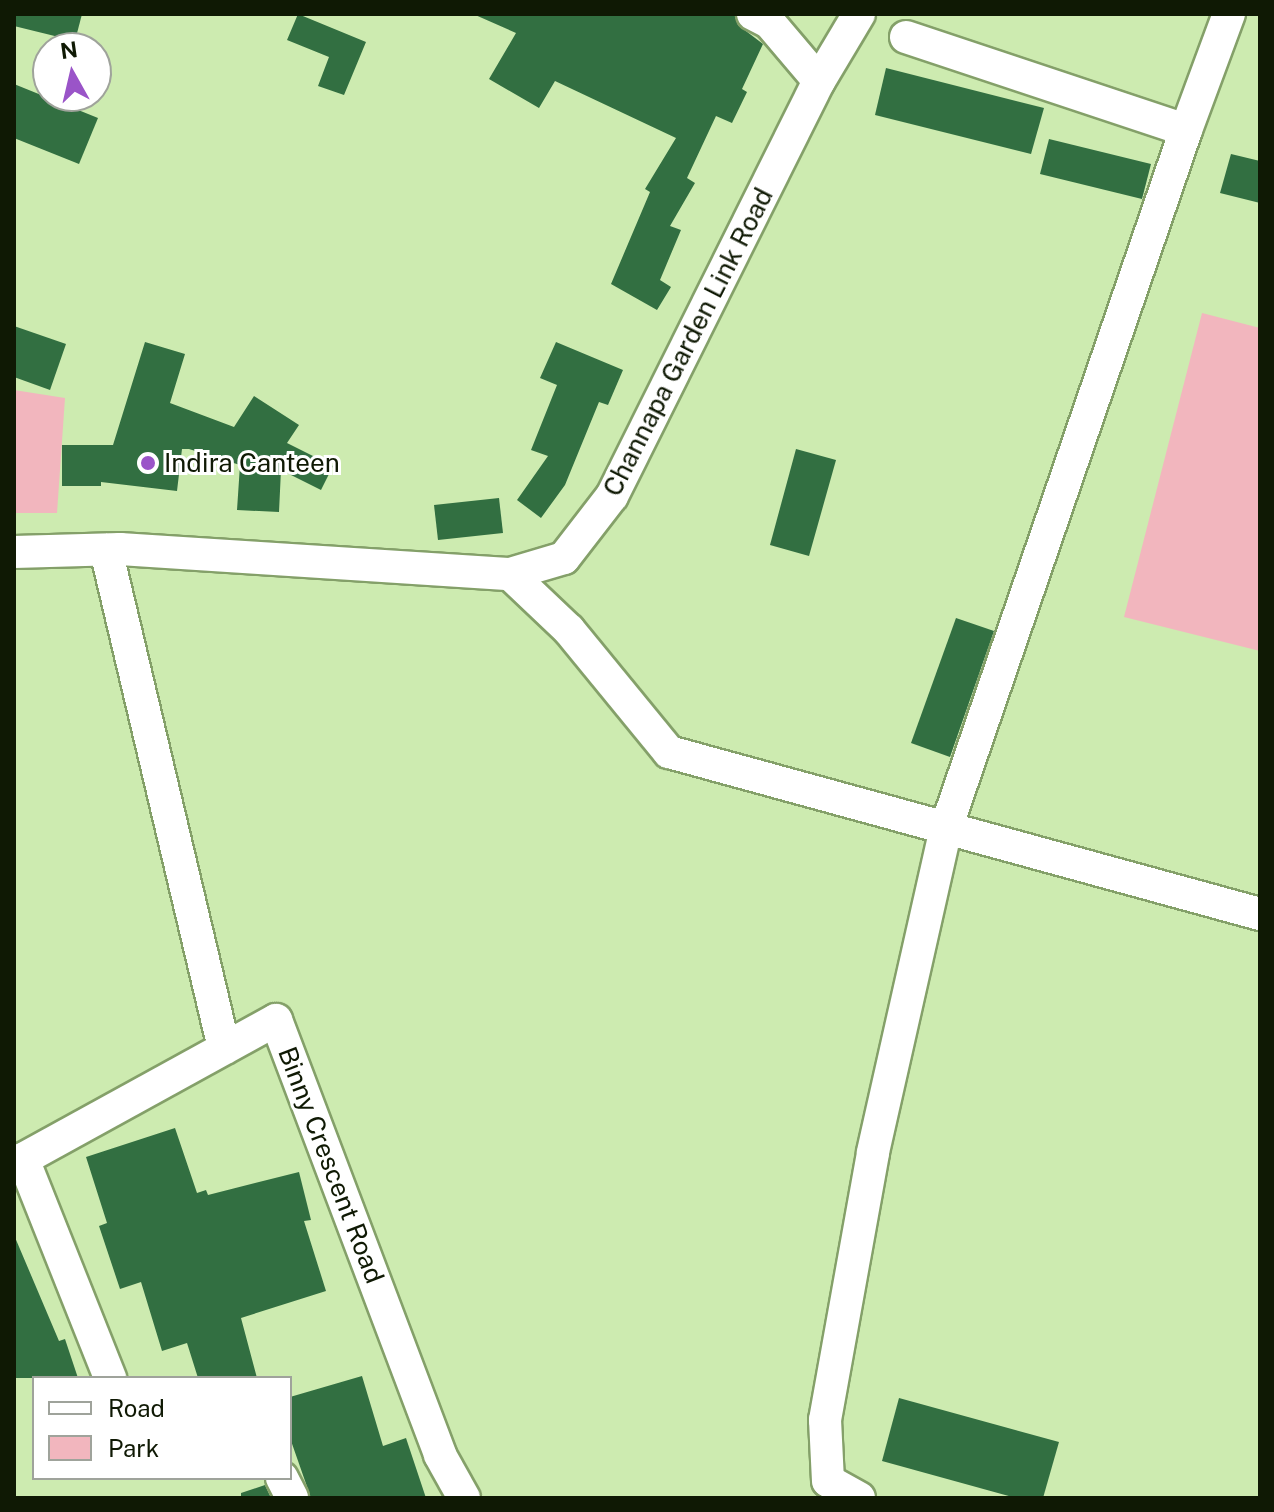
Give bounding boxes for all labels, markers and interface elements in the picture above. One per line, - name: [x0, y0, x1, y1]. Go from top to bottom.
- north arrow: [32, 32, 112, 112]
- text: N: [59, 36, 79, 64]
- street label: Channapa Garden Link Road: [597, 183, 779, 501]
- place label: Indira Canteen: [164, 447, 340, 479]
- marker: Indira Canteen: [139, 454, 157, 472]
- street label: Binny Crescent Road: [272, 1042, 390, 1288]
- legend: [32, 1376, 292, 1480]
- text: Road: [108, 1394, 165, 1422]
- text: Park: [108, 1434, 159, 1462]

